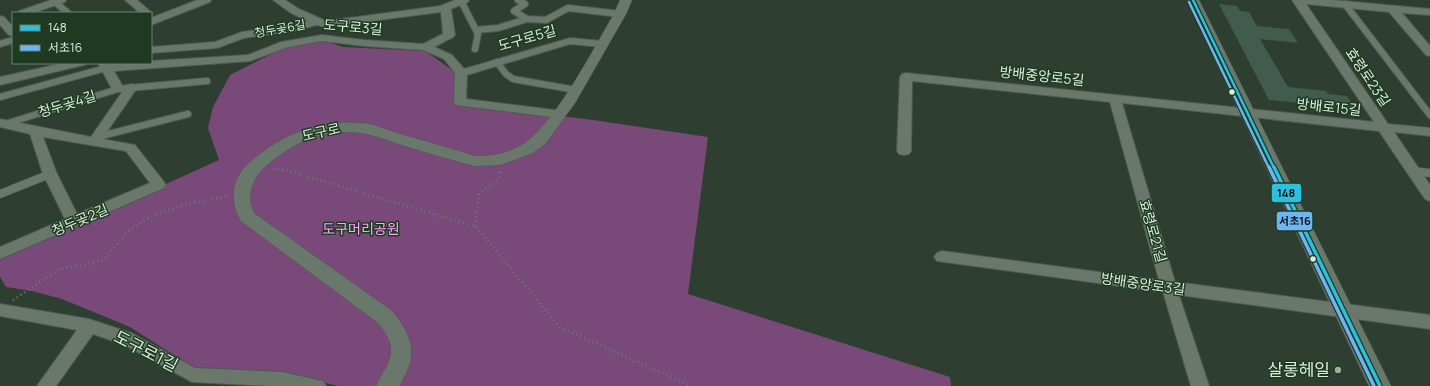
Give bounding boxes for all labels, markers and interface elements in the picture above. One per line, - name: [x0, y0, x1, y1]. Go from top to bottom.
- legend: [12, 12, 152, 64]
- street label: 도구로3길: [323, 14, 383, 39]
- street label: 청두곶6길: [253, 16, 307, 41]
- text: 148: [48, 19, 67, 36]
- street label: 도구로5길: [496, 20, 558, 55]
- text: 서초16: [48, 39, 82, 56]
- street label: 효령로23길: [1342, 44, 1395, 110]
- street label: 방배중앙로5길: [999, 62, 1085, 89]
- street label: 청두곶4길: [35, 86, 98, 121]
- unlabelled marker: [1227, 87, 1237, 97]
- street label: 방배로15길: [1296, 94, 1362, 119]
- street label: 도구로: [300, 118, 342, 145]
- line badge: 148: [1271, 183, 1302, 203]
- text: 148: [1277, 185, 1295, 200]
- street label: 효령로21길: [1135, 197, 1172, 265]
- street label: 청두곶2길: [49, 199, 111, 240]
- line badge: 서초16: [1276, 211, 1313, 231]
- text: 서초16: [1279, 213, 1311, 228]
- park label: 도구머리공원: [322, 219, 400, 238]
- unlabelled marker: [1308, 254, 1318, 264]
- street label: 방배중앙로3길: [1100, 268, 1186, 299]
- street label: 도구로1길: [110, 325, 182, 377]
- place label: 살롱헤일: [1267, 358, 1330, 381]
- marker: 살롱헤일: [1333, 365, 1343, 375]

